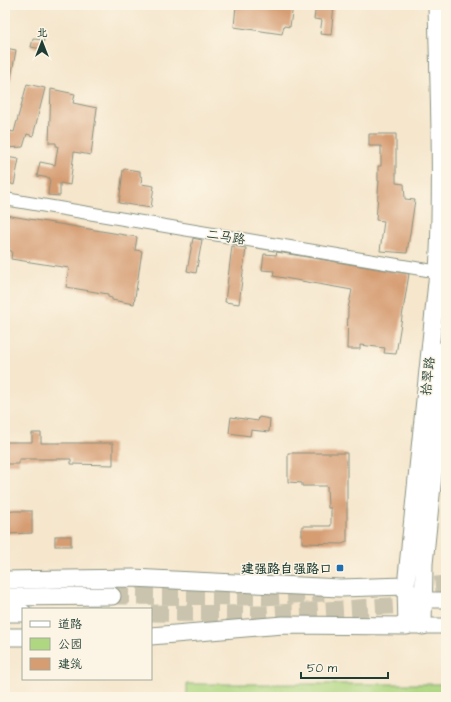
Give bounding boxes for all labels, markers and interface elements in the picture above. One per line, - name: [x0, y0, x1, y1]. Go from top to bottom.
- north arrow: [22, 22, 62, 62]
- text: 北: [37, 25, 48, 40]
- street label: 二马路: [205, 225, 247, 249]
- street label: 拾翠路: [417, 356, 439, 396]
- place label: 建强路自强路口: [241, 560, 332, 578]
- marker: 建强路自强路口: [335, 563, 345, 573]
- legend: [22, 608, 152, 680]
- text: 道路: [58, 616, 82, 633]
- text: 公园: [58, 636, 82, 653]
- scale bar: [301, 654, 388, 680]
- text: 建筑: [58, 656, 82, 673]
- text: 50 m: [307, 660, 338, 677]

